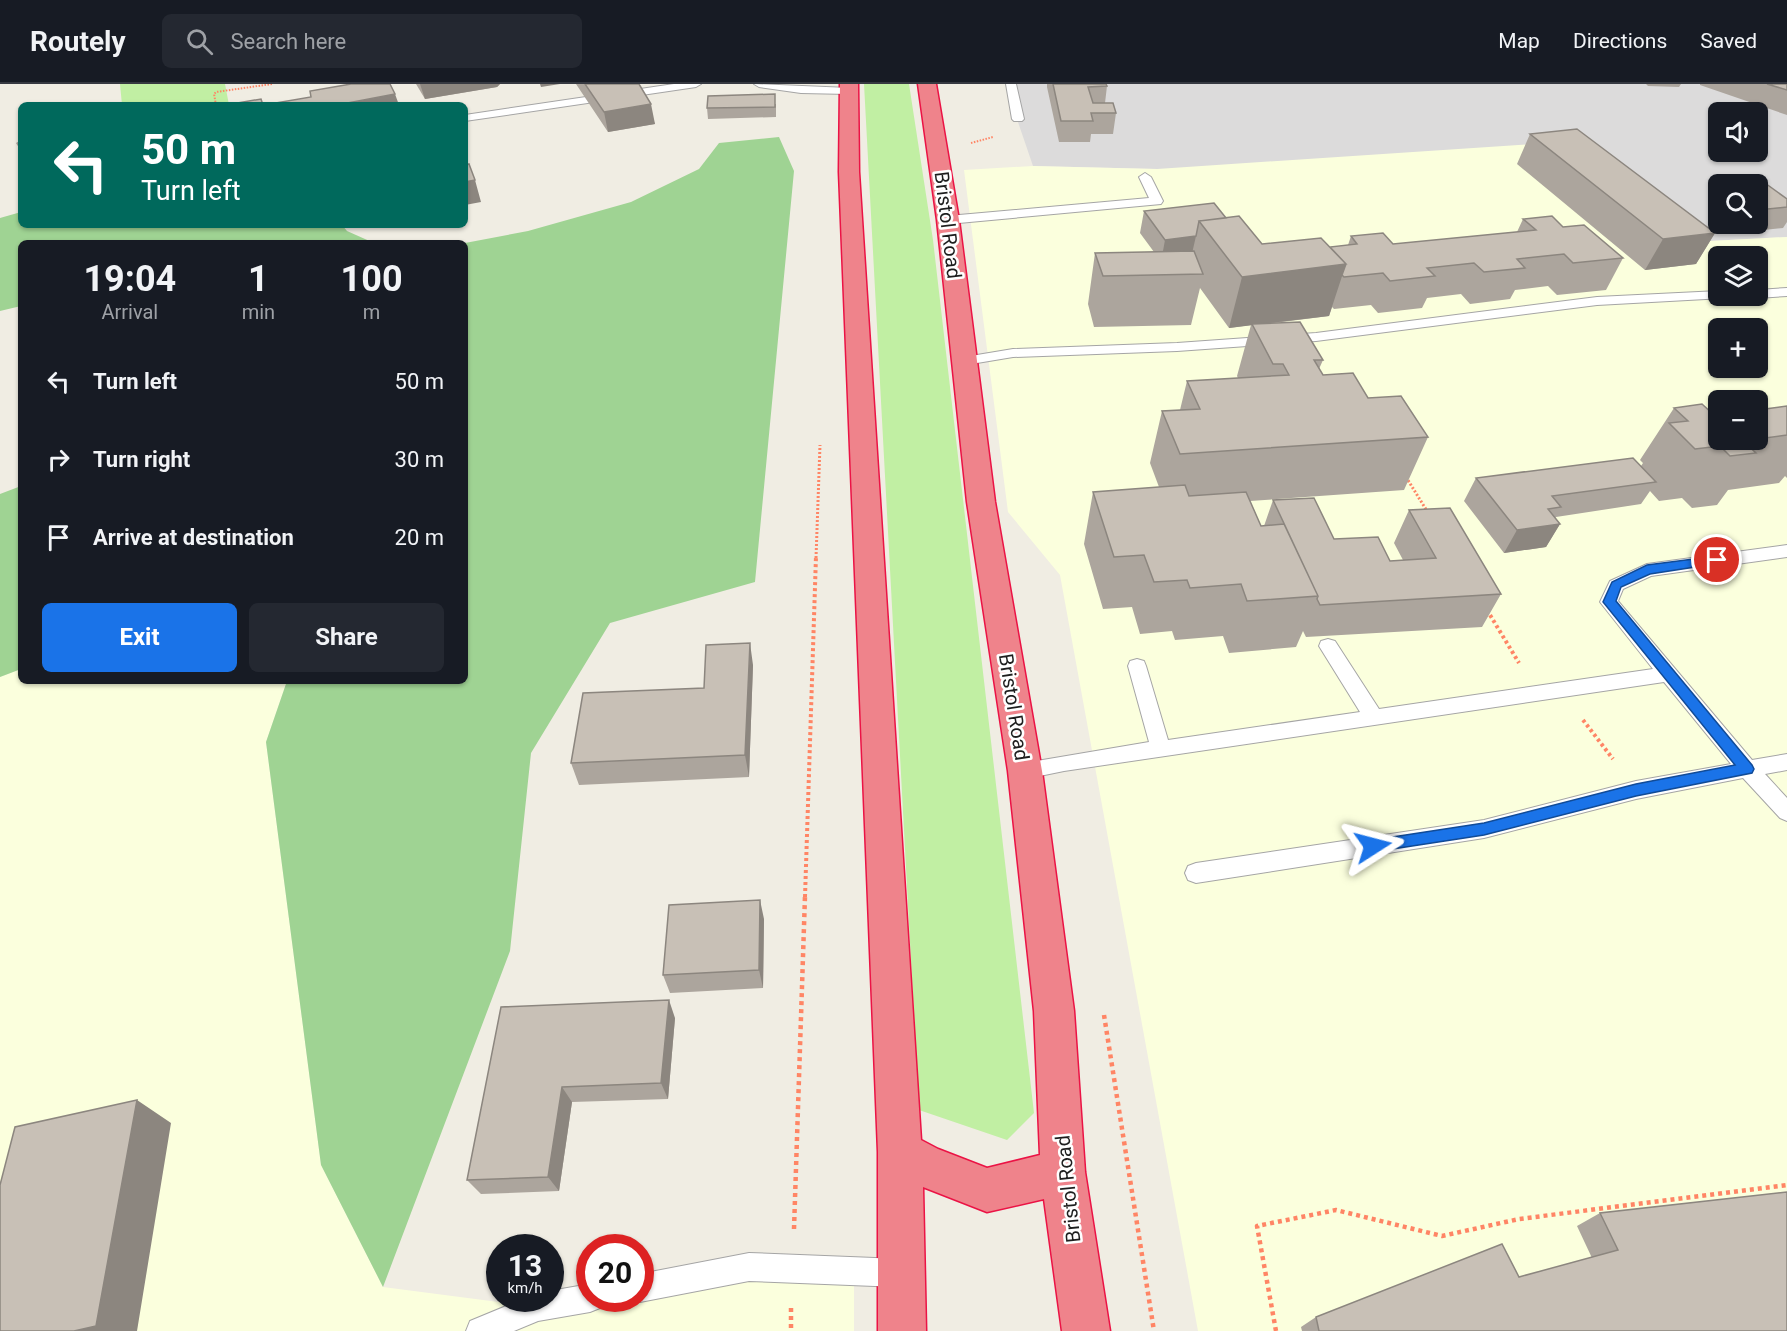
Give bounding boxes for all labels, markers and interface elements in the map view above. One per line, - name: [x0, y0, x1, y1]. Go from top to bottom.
- search box: [162, 14, 582, 68]
- text: Routely: [30, 25, 126, 58]
- icon: search: [183, 25, 216, 58]
- text: Search here: [231, 29, 346, 54]
- text: Map: [1498, 29, 1540, 53]
- text: Directions: [1573, 29, 1667, 53]
- text: Saved: [1700, 29, 1757, 53]
- map controls: [1708, 102, 1768, 450]
- button: sound: [1708, 102, 1768, 162]
- text: 50 m: [141, 125, 236, 174]
- icon: left: [42, 126, 120, 204]
- street label: Bristol Road: [930, 170, 966, 280]
- button: search: [1708, 174, 1768, 234]
- text: Turn left: [141, 175, 241, 207]
- button: layers: [1708, 246, 1768, 306]
- text: 19:04: [83, 258, 176, 300]
- text: 1: [248, 258, 269, 300]
- text: 100: [341, 258, 403, 300]
- text: Arrival: [101, 300, 158, 324]
- text: min: [242, 300, 275, 324]
- text: m: [363, 300, 380, 324]
- button: +: [1708, 318, 1768, 378]
- icon: left: [42, 365, 75, 398]
- text: Turn left: [93, 369, 177, 394]
- text: 50 m: [395, 369, 444, 394]
- button: −: [1708, 390, 1768, 450]
- icon: right: [42, 443, 75, 476]
- text: Turn right: [93, 447, 190, 472]
- text: 30 m: [395, 447, 444, 472]
- icon: arrive: [42, 521, 75, 554]
- text: Arrive at destination: [93, 525, 294, 550]
- text: 20 m: [395, 525, 444, 550]
- pin: [1691, 534, 1742, 585]
- icon: arrive: [1700, 543, 1733, 576]
- button: Exit: [42, 603, 237, 672]
- button: Share: [249, 603, 444, 672]
- street label: Bristol Road: [994, 652, 1034, 762]
- position arrow: [1341, 814, 1405, 878]
- street label: Bristol Road: [1050, 1134, 1086, 1244]
- speed limit sign: 20: [576, 1234, 654, 1312]
- text: 13: [508, 1248, 542, 1283]
- text: km/h: [507, 1279, 543, 1297]

